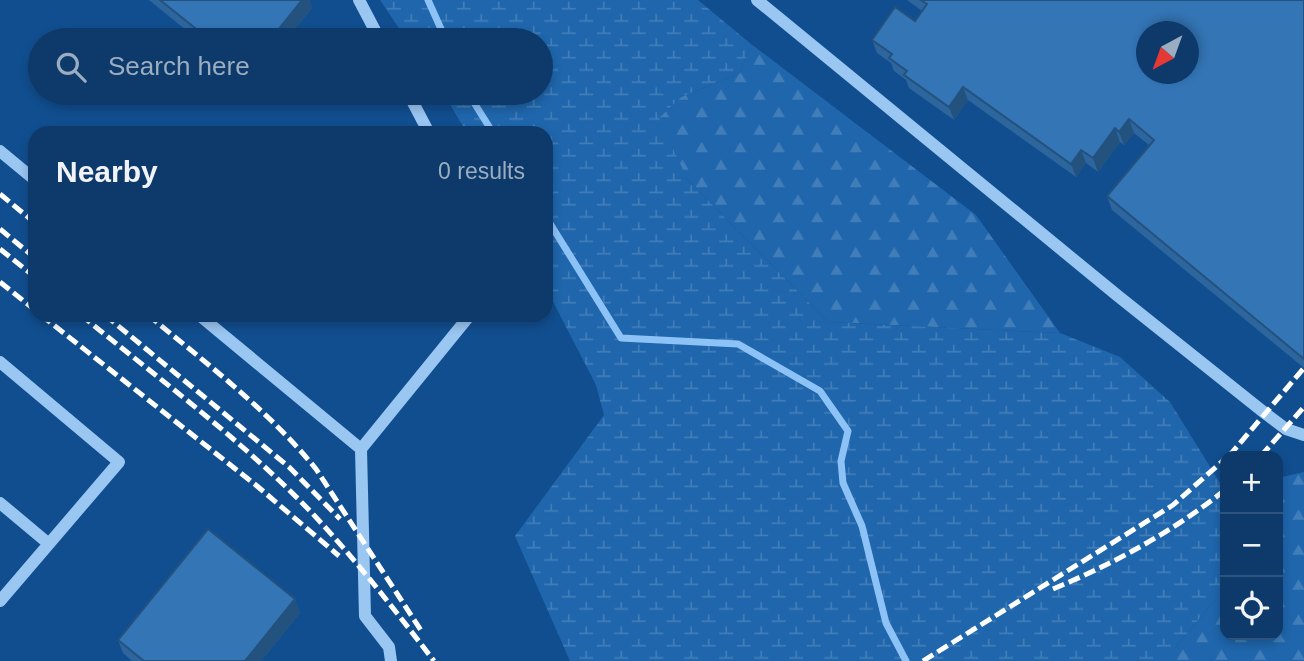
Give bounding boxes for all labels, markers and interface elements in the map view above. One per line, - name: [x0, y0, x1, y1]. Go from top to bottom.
- north arrow: [1136, 21, 1199, 84]
- search box: [28, 28, 553, 105]
- icon: search: [52, 48, 90, 86]
- text: Search here: [108, 51, 250, 81]
- text: Nearby: [56, 155, 158, 188]
- text: 0 results: [438, 158, 525, 184]
- map controls: [1220, 451, 1283, 640]
- button: +: [1220, 451, 1283, 514]
- button: −: [1220, 514, 1283, 577]
- button: locate: [1220, 577, 1283, 640]

